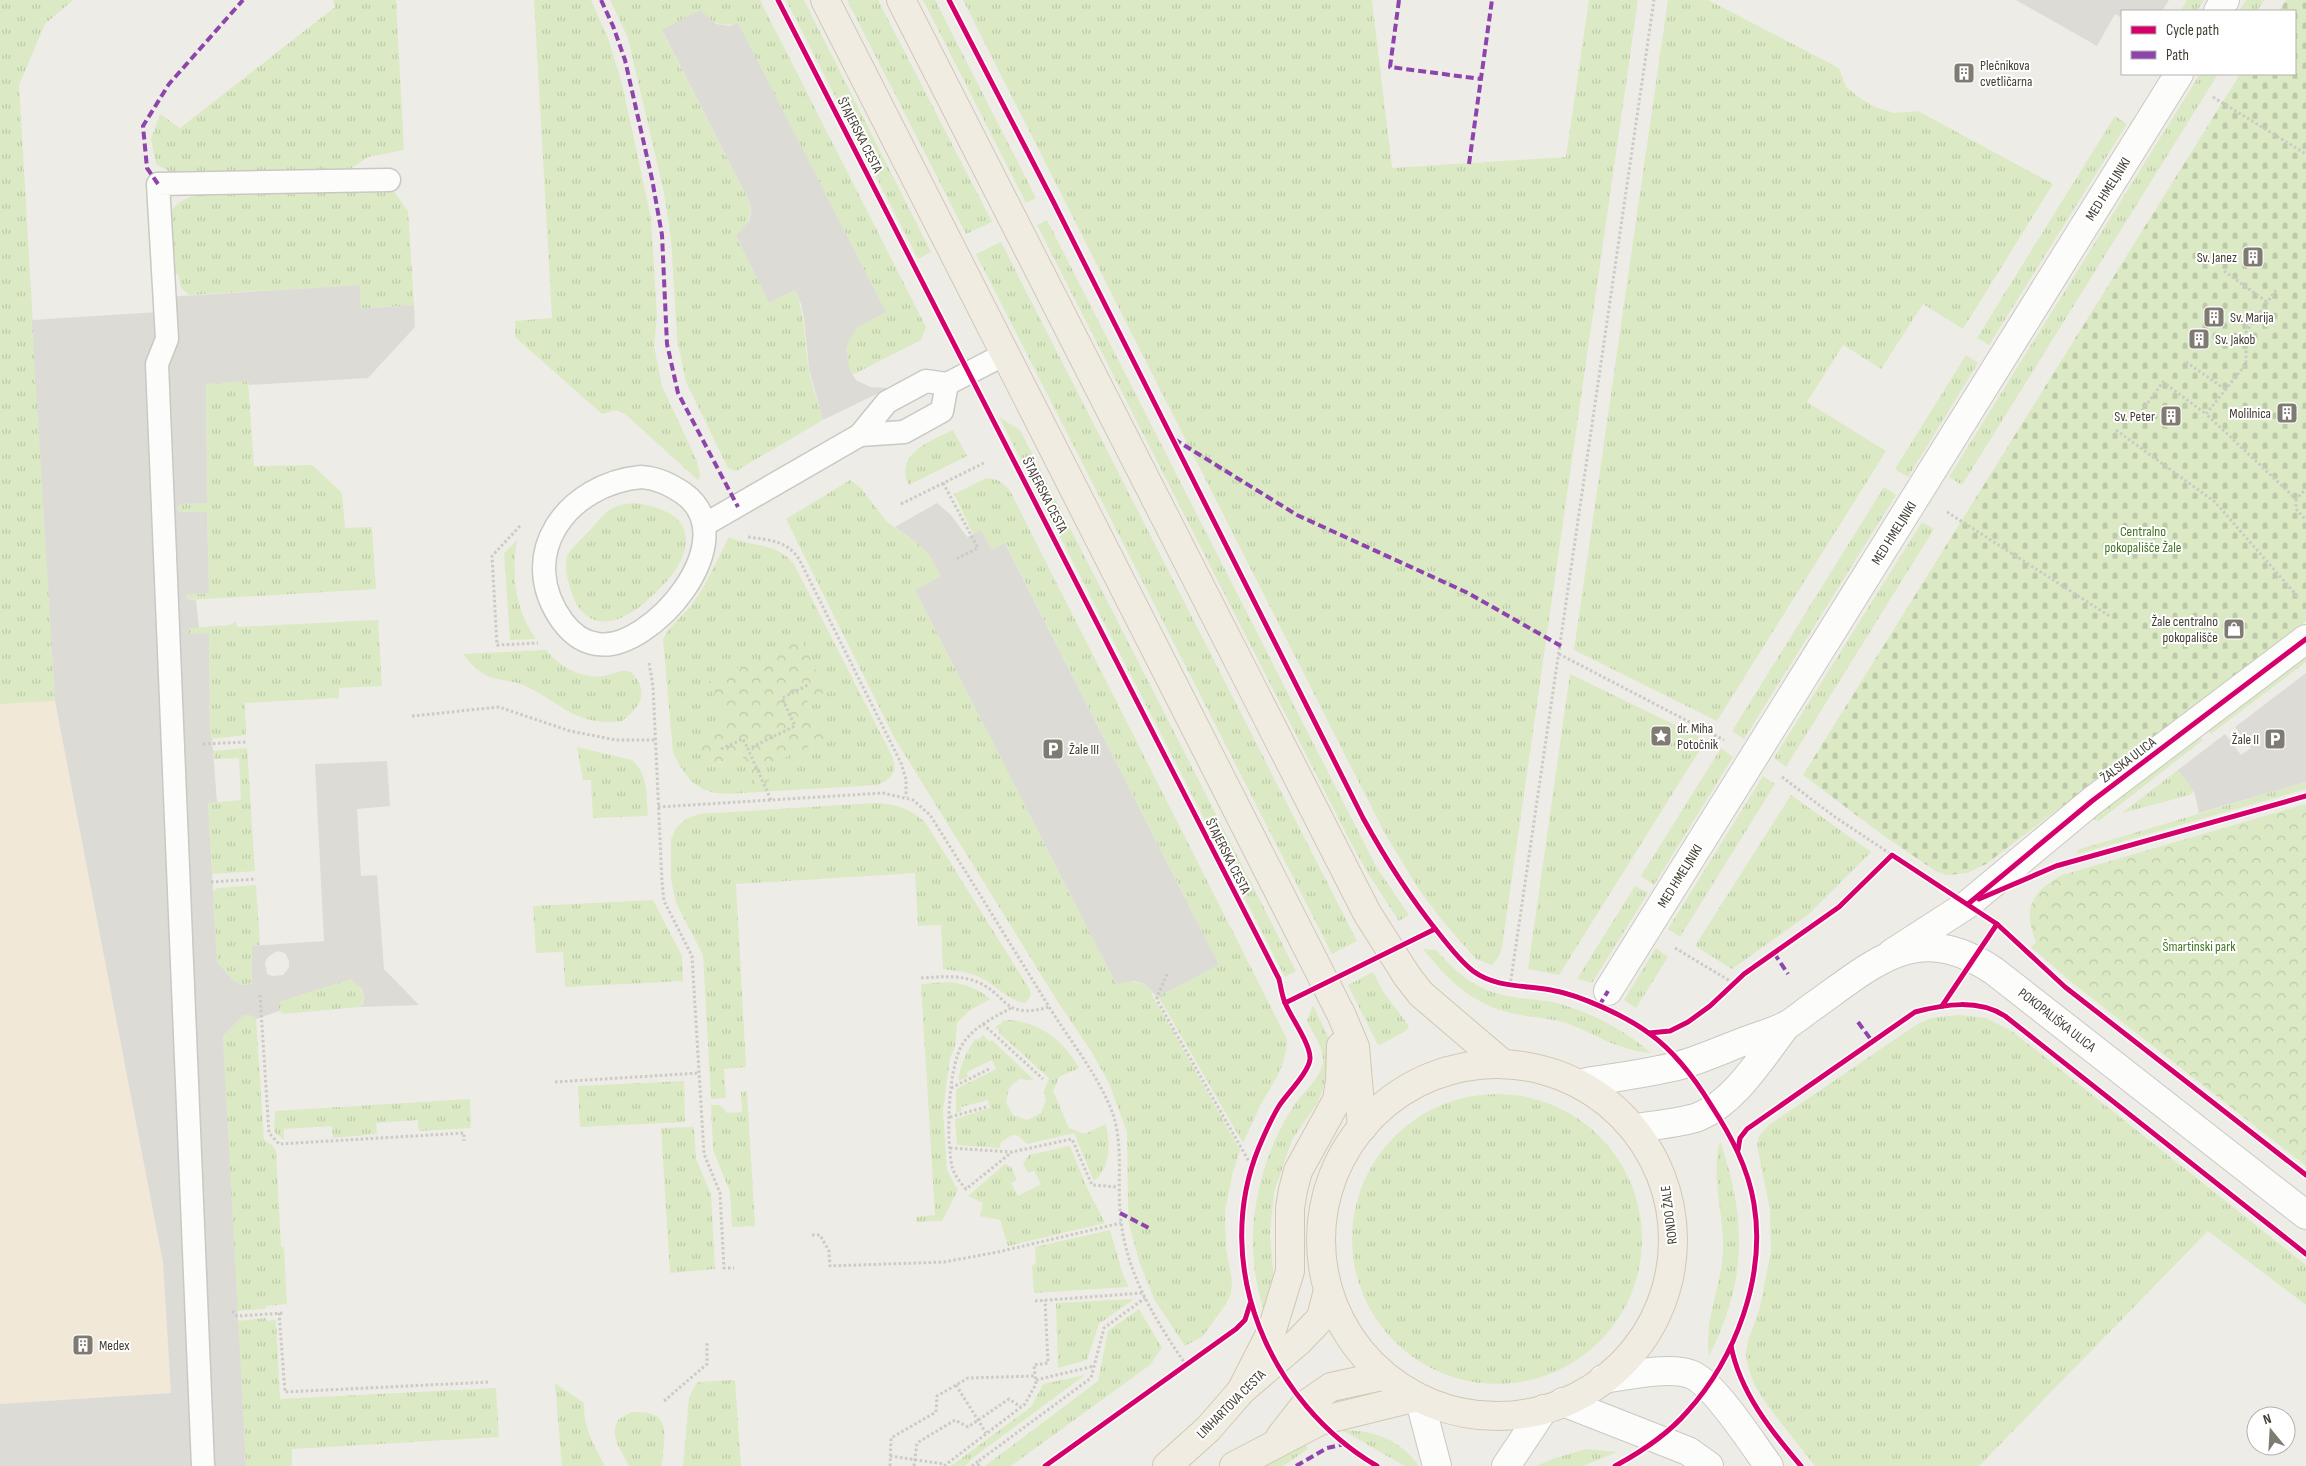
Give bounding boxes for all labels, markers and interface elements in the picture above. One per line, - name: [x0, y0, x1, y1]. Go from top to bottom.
- legend: [2121, 10, 2296, 75]
- text: Cycle path: [2166, 21, 2219, 40]
- text: Path: [2166, 46, 2189, 65]
- place label: Plečnikova cvetličarna: [1980, 57, 2032, 90]
- building icon: Plečnikova cvetličarna: [1952, 61, 1976, 85]
- street label: ŠTAJERSKA CESTA: [834, 94, 887, 176]
- street label: MED HMELJNIKI: [2082, 154, 2134, 224]
- building icon: Sv. Janez: [2241, 245, 2265, 269]
- place label: Sv. Janez: [2197, 249, 2237, 266]
- building icon: Sv. Marija: [2202, 305, 2226, 329]
- place label: Sv. Marija: [2230, 309, 2274, 326]
- building icon: Sv. Jakob: [2187, 327, 2211, 351]
- place label: Sv. Jakob: [2215, 331, 2256, 348]
- building icon: Molilnica: [2275, 401, 2299, 425]
- building icon: Sv. Peter: [2159, 404, 2183, 428]
- place label: Molilnica: [2229, 405, 2271, 422]
- place label: Sv. Peter: [2114, 408, 2155, 425]
- street label: ŠTAJERSKA CESTA: [1019, 454, 1072, 536]
- street label: MED HMELJNIKI: [1868, 498, 1920, 568]
- park label: Centralno pokopališče Žale: [2105, 523, 2181, 556]
- place label: Žale centralno pokopališče: [2151, 613, 2218, 646]
- shop icon: Žale centralno pokopališče: [2222, 617, 2246, 641]
- place label: dr. Miha Potočnik: [1677, 720, 1719, 753]
- place icon: dr. Miha Potočnik: [1649, 724, 1673, 748]
- parking icon: Žale II: [2263, 727, 2287, 751]
- place label: Žale II: [2232, 731, 2259, 748]
- street label: ŽALSKA ULICA: [2097, 733, 2160, 786]
- parking icon: Žale III: [1041, 737, 1065, 761]
- place label: Žale III: [1069, 741, 1099, 758]
- street label: ŠTAJERSKA CESTA: [1202, 815, 1255, 897]
- street label: MED HMELJNIKI: [1654, 841, 1706, 911]
- park label: Šmartinski park: [2162, 938, 2236, 955]
- street label: POKOPALIŠKA ULICA: [2015, 984, 2100, 1056]
- street label: RONDO ŽALE: [1657, 1184, 1681, 1245]
- building icon: Medex: [71, 1333, 95, 1357]
- place label: Medex: [99, 1337, 130, 1354]
- street label: LINHARTOVA CESTA: [1193, 1365, 1270, 1442]
- north arrow: [2246, 1406, 2296, 1456]
- text: N: [2261, 1410, 2273, 1428]

